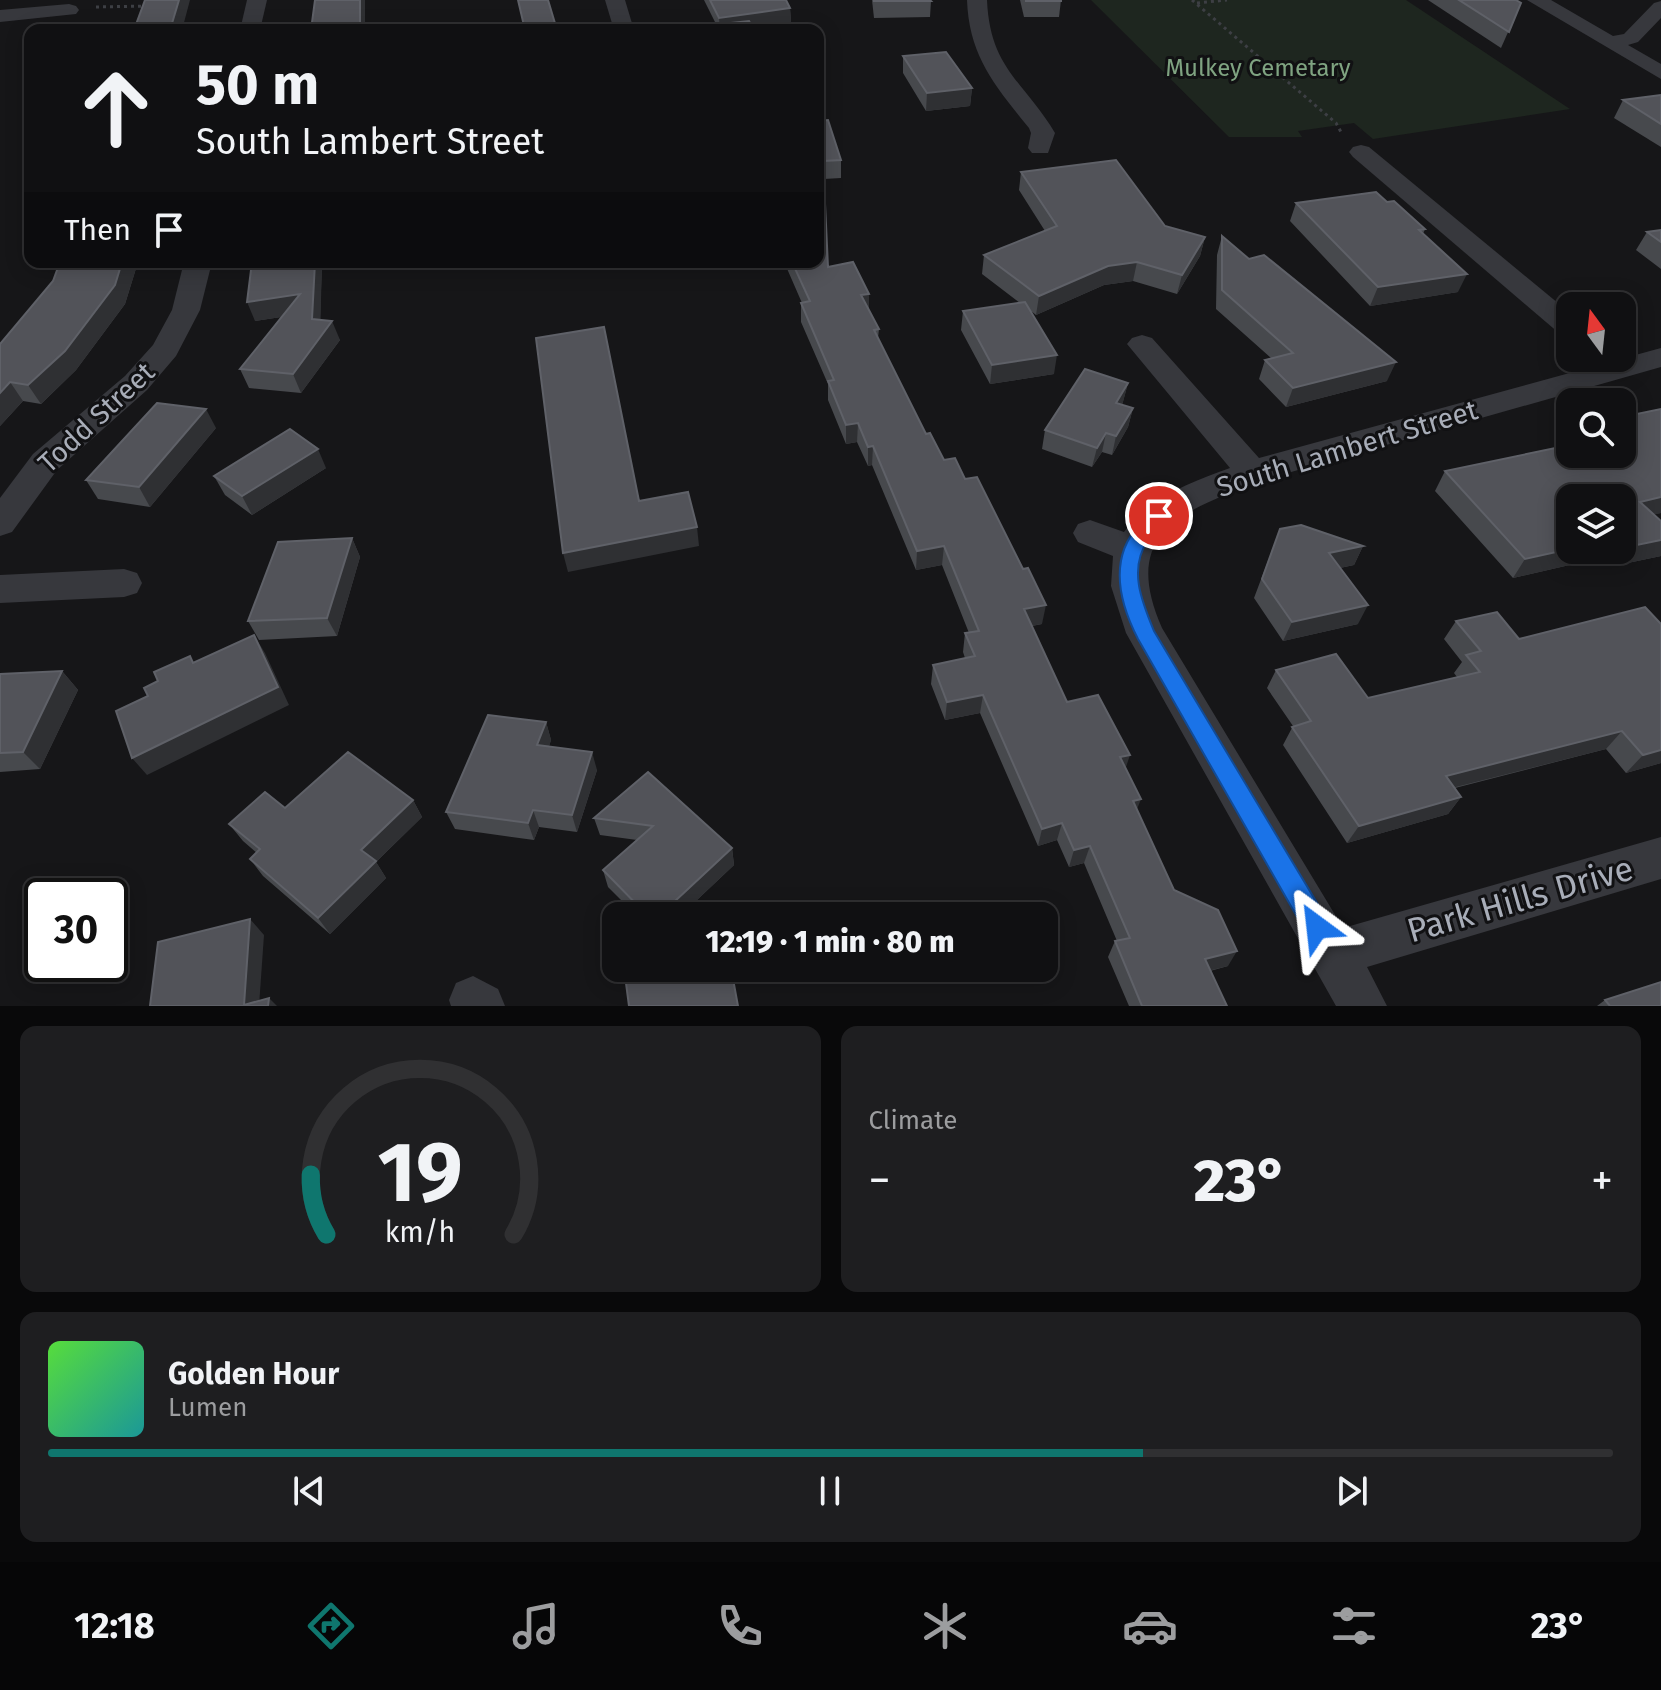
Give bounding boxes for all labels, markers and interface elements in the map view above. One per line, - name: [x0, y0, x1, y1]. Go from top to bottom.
- text: 50 m: [196, 52, 319, 119]
- park label: Mulkey Cemetary: [1165, 54, 1351, 82]
- icon: ahead: [64, 56, 168, 160]
- text: South Lambert Street: [196, 120, 544, 164]
- icon: arrive: [147, 208, 191, 252]
- text: Then: [64, 212, 131, 248]
- north arrow: [1556, 292, 1636, 372]
- map controls: [1556, 292, 1636, 564]
- street label: Todd Street: [32, 355, 162, 479]
- button: search: [1556, 388, 1636, 468]
- street label: South Lambert Street: [1213, 393, 1482, 504]
- pin: [1125, 482, 1193, 550]
- button: layers: [1556, 484, 1636, 564]
- icon: arrive: [1137, 494, 1181, 538]
- street label: Park Hills Drive: [1402, 848, 1638, 951]
- speed limit sign: 30: [24, 878, 128, 982]
- position arrow: [1275, 885, 1359, 969]
- text: 12:19 · 1 min · 80 m: [706, 924, 954, 960]
- text: Climate: [869, 1105, 957, 1136]
- text: 19: [378, 1123, 463, 1223]
- text: 23°: [1194, 1145, 1288, 1217]
- text: −: [869, 1154, 891, 1207]
- text: +: [1591, 1154, 1613, 1207]
- text: km/h: [385, 1215, 456, 1250]
- text: Golden Hour: [168, 1356, 339, 1392]
- text: Lumen: [168, 1392, 247, 1423]
- icon: previous: [287, 1469, 331, 1513]
- icon: pause: [808, 1469, 852, 1513]
- icon: next: [1330, 1469, 1374, 1513]
- icon: directions: [303, 1598, 359, 1654]
- icon: music: [508, 1598, 564, 1654]
- icon: phone: [712, 1598, 768, 1654]
- icon: climate: [917, 1598, 973, 1654]
- icon: car: [1122, 1598, 1178, 1654]
- icon: filters: [1326, 1598, 1382, 1654]
- text: 12:18: [74, 1604, 155, 1648]
- text: 23°: [1531, 1604, 1587, 1648]

